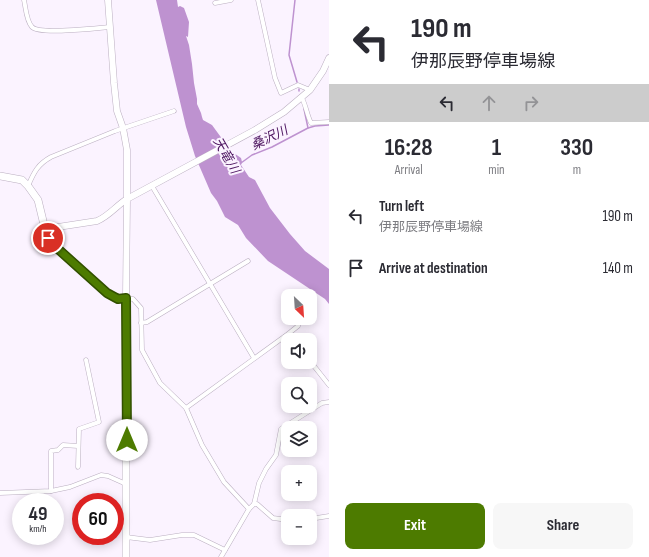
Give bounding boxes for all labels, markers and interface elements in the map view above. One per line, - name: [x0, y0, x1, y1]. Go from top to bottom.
- text: 190 m: [411, 12, 472, 45]
- icon: left: [345, 16, 397, 68]
- text: 伊那辰野停車場線: [411, 51, 555, 72]
- icon: left: [436, 92, 458, 114]
- icon: ahead: [478, 92, 500, 114]
- icon: right: [520, 92, 542, 114]
- water label: 桑沢川: [248, 121, 292, 154]
- text: 16:28: [385, 133, 433, 162]
- text: 1: [492, 133, 501, 162]
- text: 330: [560, 133, 593, 162]
- water label: 天竜川: [209, 135, 244, 178]
- text: Arrival: [395, 162, 423, 178]
- text: min: [488, 162, 505, 178]
- text: m: [573, 162, 581, 178]
- text: Turn left: [379, 197, 424, 216]
- icon: left: [345, 205, 367, 227]
- text: 190 m: [602, 207, 633, 226]
- text: 伊那辰野停車場線: [379, 219, 483, 235]
- pin: [31, 221, 65, 255]
- icon: arrive: [37, 227, 59, 249]
- icon: arrive: [345, 257, 367, 279]
- text: Arrive at destination: [379, 259, 488, 278]
- text: 140 m: [603, 259, 633, 278]
- north arrow: [281, 289, 317, 325]
- map controls: [281, 289, 317, 545]
- button: sound: [281, 333, 317, 369]
- button: search: [281, 377, 317, 413]
- position arrow: [106, 419, 148, 461]
- button: layers: [281, 421, 317, 457]
- button: +: [281, 465, 317, 501]
- speed limit sign: 60: [72, 493, 124, 545]
- text: 49: [29, 502, 47, 526]
- button: Exit: [345, 503, 485, 549]
- button: Share: [493, 503, 633, 549]
- button: −: [281, 509, 317, 545]
- text: km/h: [29, 523, 47, 535]

